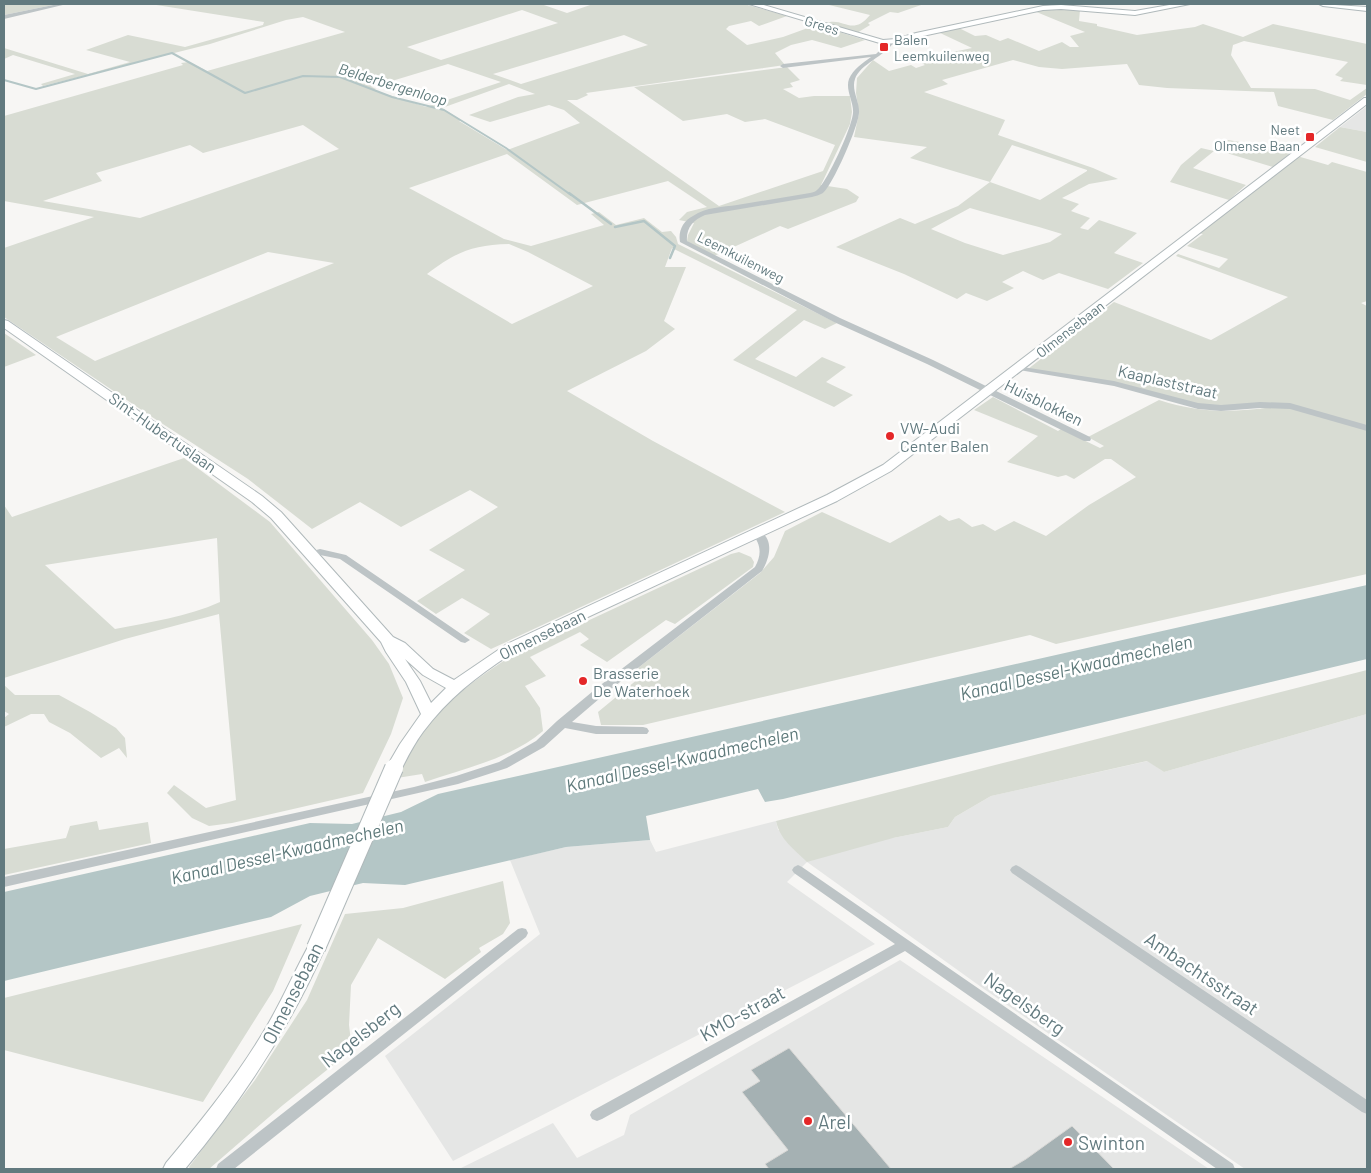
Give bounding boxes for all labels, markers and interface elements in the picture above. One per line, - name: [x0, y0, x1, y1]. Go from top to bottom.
- street label: Grees: [803, 12, 842, 38]
- place label: Balen Leemkuilenweg: [894, 31, 989, 64]
- marker: Balen Leemkuilenweg: [878, 41, 890, 53]
- water label: Belderbergenloop: [337, 59, 449, 109]
- place label: Neet Olmense Baan: [1214, 121, 1300, 154]
- marker: Neet Olmense Baan: [1304, 131, 1316, 143]
- street label: Leemkuilenweg: [695, 228, 787, 286]
- street label: Olmensebaan: [1032, 297, 1108, 361]
- street label: Kaaplaststraat: [1116, 360, 1220, 402]
- street label: Huisblokken: [1002, 375, 1086, 429]
- street label: Sint-Hubertuslaan: [106, 388, 220, 476]
- place label: VW-Audi Center Balen: [900, 418, 989, 455]
- marker: VW-Audi Center Balen: [884, 430, 896, 442]
- street label: Olmensebaan: [496, 605, 588, 663]
- water label: Kanaal Dessel-Kwaadmechelen: [958, 630, 1194, 704]
- place label: Brasserie De Waterhoek: [593, 663, 690, 700]
- marker: Brasserie De Waterhoek: [577, 675, 589, 687]
- water label: Kanaal Dessel-Kwaadmechelen: [564, 722, 800, 796]
- water label: Kanaal Dessel-Kwaadmechelen: [169, 814, 405, 888]
- street label: Ambachtsstraat: [1141, 926, 1263, 1020]
- street label: Olmensebaan: [256, 938, 328, 1048]
- street label: Nagelsberg: [980, 967, 1070, 1039]
- street label: KMO-straat: [695, 980, 789, 1046]
- street label: Nagelsberg: [316, 996, 404, 1072]
- place label: Arel: [818, 1110, 851, 1133]
- marker: Arel: [802, 1115, 814, 1127]
- place label: Swinton: [1078, 1131, 1145, 1154]
- marker: Swinton: [1062, 1136, 1074, 1148]

